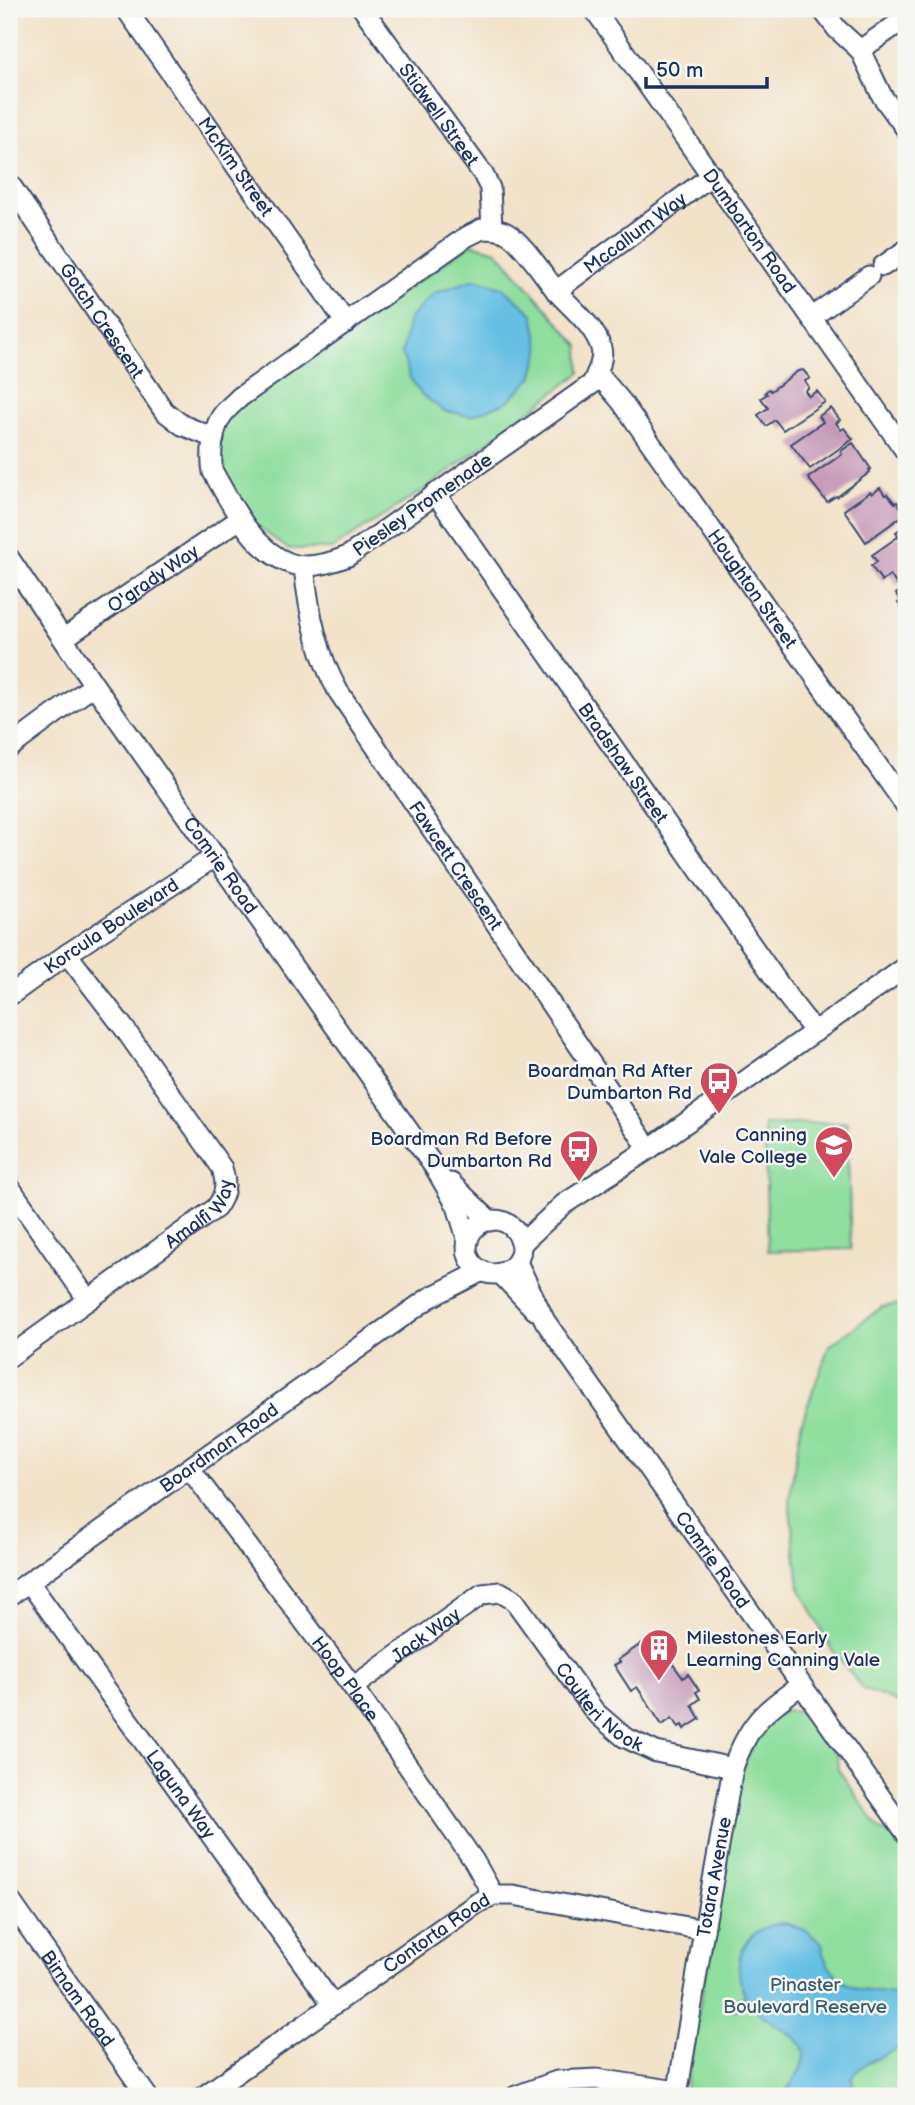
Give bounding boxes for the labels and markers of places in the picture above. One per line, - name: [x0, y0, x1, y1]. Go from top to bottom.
- place label: Boardman Rd After Dumbarton Rd: [527, 1060, 693, 1105]
- bus stop icon: Boardman Rd After Dumbarton Rd: [698, 1060, 740, 1115]
- place label: Canning Vale College: [699, 1124, 807, 1169]
- school or university icon: Canning Vale College: [813, 1124, 855, 1179]
- place label: Boardman Rd Before Dumbarton Rd: [370, 1128, 552, 1173]
- bus stop icon: Boardman Rd Before Dumbarton Rd: [558, 1128, 600, 1183]
- building icon: Milestones Early Learning Canning Vale: [638, 1627, 680, 1682]
- place label: Milestones Early Learning Canning Vale: [686, 1627, 880, 1672]

